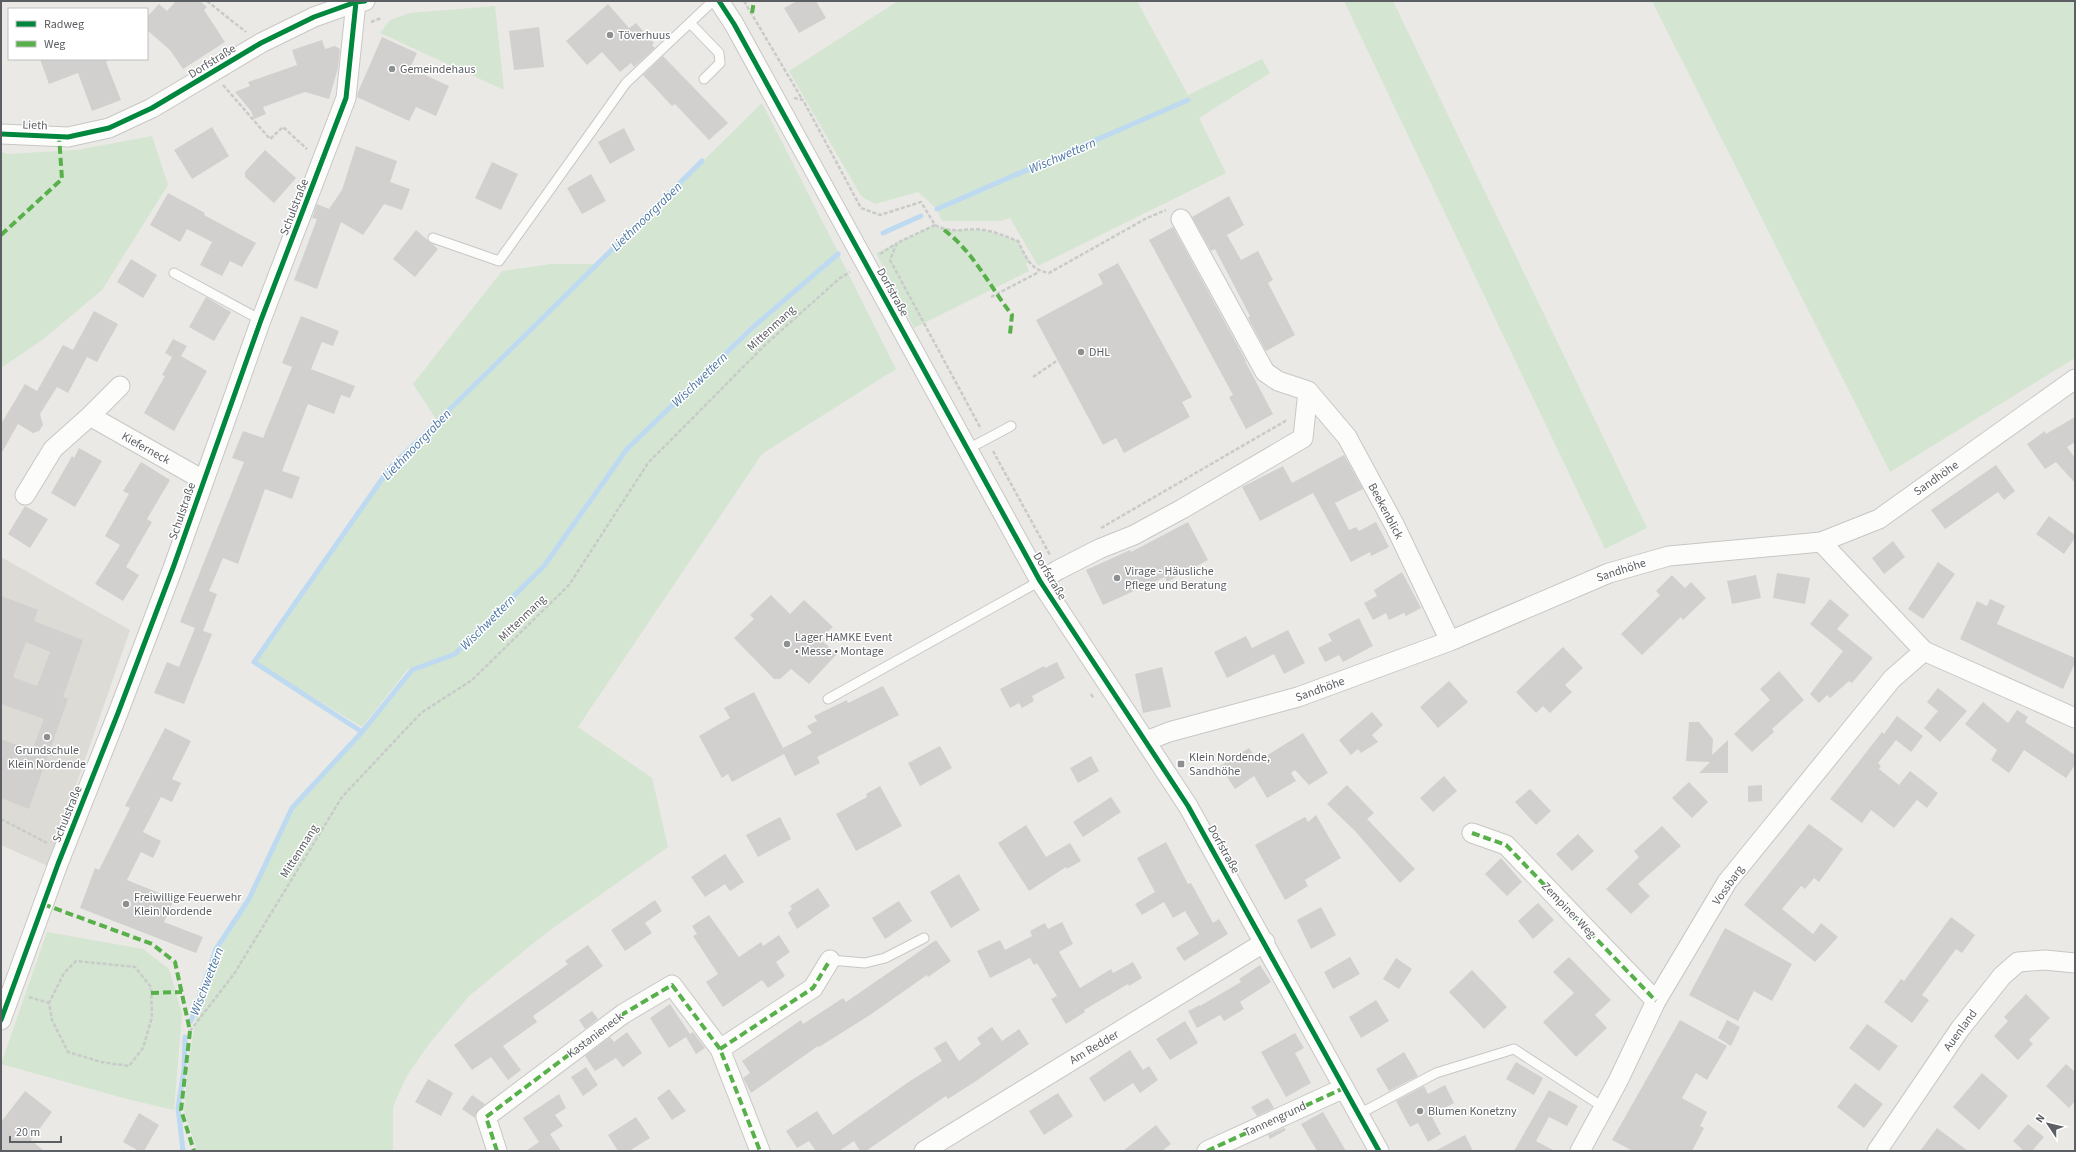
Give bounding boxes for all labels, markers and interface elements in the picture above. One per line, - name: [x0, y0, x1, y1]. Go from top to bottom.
- legend: [8, 8, 148, 60]
- text: Radweg: [44, 16, 84, 33]
- place label: Töverhuus: [618, 27, 670, 44]
- marker: Töverhuus: [605, 30, 615, 40]
- text: Weg: [44, 36, 65, 53]
- street label: Dorfstraße: [185, 40, 239, 83]
- place label: Gemeindehaus: [400, 61, 476, 78]
- marker: Gemeindehaus: [387, 64, 397, 74]
- street label: Lieth: [22, 117, 48, 134]
- water label: Wischwettern: [1026, 134, 1099, 178]
- street label: Schulstraße: [276, 176, 313, 238]
- water label: Liethmoorgraben: [607, 178, 686, 255]
- street label: Dorfstraße: [872, 265, 913, 320]
- street label: Mittenmang: [743, 302, 799, 355]
- place label: DHL: [1089, 344, 1110, 361]
- marker: DHL: [1076, 347, 1086, 357]
- water label: Wischwettern: [668, 348, 732, 411]
- water label: Liethmoorgraben: [378, 405, 455, 484]
- street label: Kieferneck: [118, 428, 173, 469]
- street label: Sandhöhe: [1910, 457, 1962, 500]
- street label: Schulstraße: [165, 480, 200, 542]
- street label: Beekenblick: [1364, 480, 1407, 542]
- street label: Dorfstraße: [1029, 549, 1071, 603]
- street label: Sandhöhe: [1594, 554, 1648, 586]
- place label: Virage - Häusliche Pflege und Beratung: [1125, 563, 1227, 594]
- marker: Virage - Häusliche Pflege und Beratung: [1112, 573, 1122, 583]
- water label: Wischwettern: [456, 591, 519, 654]
- street label: Mittenmang: [495, 591, 550, 645]
- place label: Lager HAMKE Event • Messe • Montage: [795, 629, 892, 660]
- marker: Lager HAMKE Event • Messe • Montage: [782, 639, 792, 649]
- street label: Sandhöhe: [1293, 673, 1347, 706]
- marker: Grundschule Klein Nordende: [42, 732, 52, 742]
- place label: Grundschule Klein Nordende: [8, 742, 86, 773]
- place label: Klein Nordende, Sandhöhe: [1189, 749, 1270, 780]
- marker: Klein Nordende, Sandhöhe: [1176, 759, 1186, 769]
- street label: Schulstraße: [48, 783, 87, 845]
- street label: Mittenmang: [276, 821, 323, 881]
- street label: Dorfstraße: [1203, 822, 1244, 877]
- street label: Vossbarg: [1708, 862, 1748, 909]
- street label: Zempiner Weg: [1537, 879, 1600, 942]
- place label: Freiwillige Feuerwehr Klein Nordende: [134, 889, 242, 920]
- marker: Freiwillige Feuerwehr Klein Nordende: [121, 899, 131, 909]
- water label: Wischwettern: [186, 945, 228, 1018]
- street label: Auenland: [1939, 1006, 1981, 1055]
- street label: Kastanieneck: [563, 1008, 627, 1062]
- street label: Am Redder: [1066, 1026, 1123, 1069]
- street label: Tannengrund: [1241, 1098, 1309, 1141]
- place label: Blumen Konetzny: [1428, 1103, 1517, 1120]
- north arrow: [2028, 1104, 2068, 1144]
- marker: Blumen Konetzny: [1415, 1106, 1425, 1116]
- text: N: [2032, 1111, 2048, 1126]
- scale bar: [10, 1118, 61, 1144]
- text: 20 m: [16, 1124, 40, 1141]

